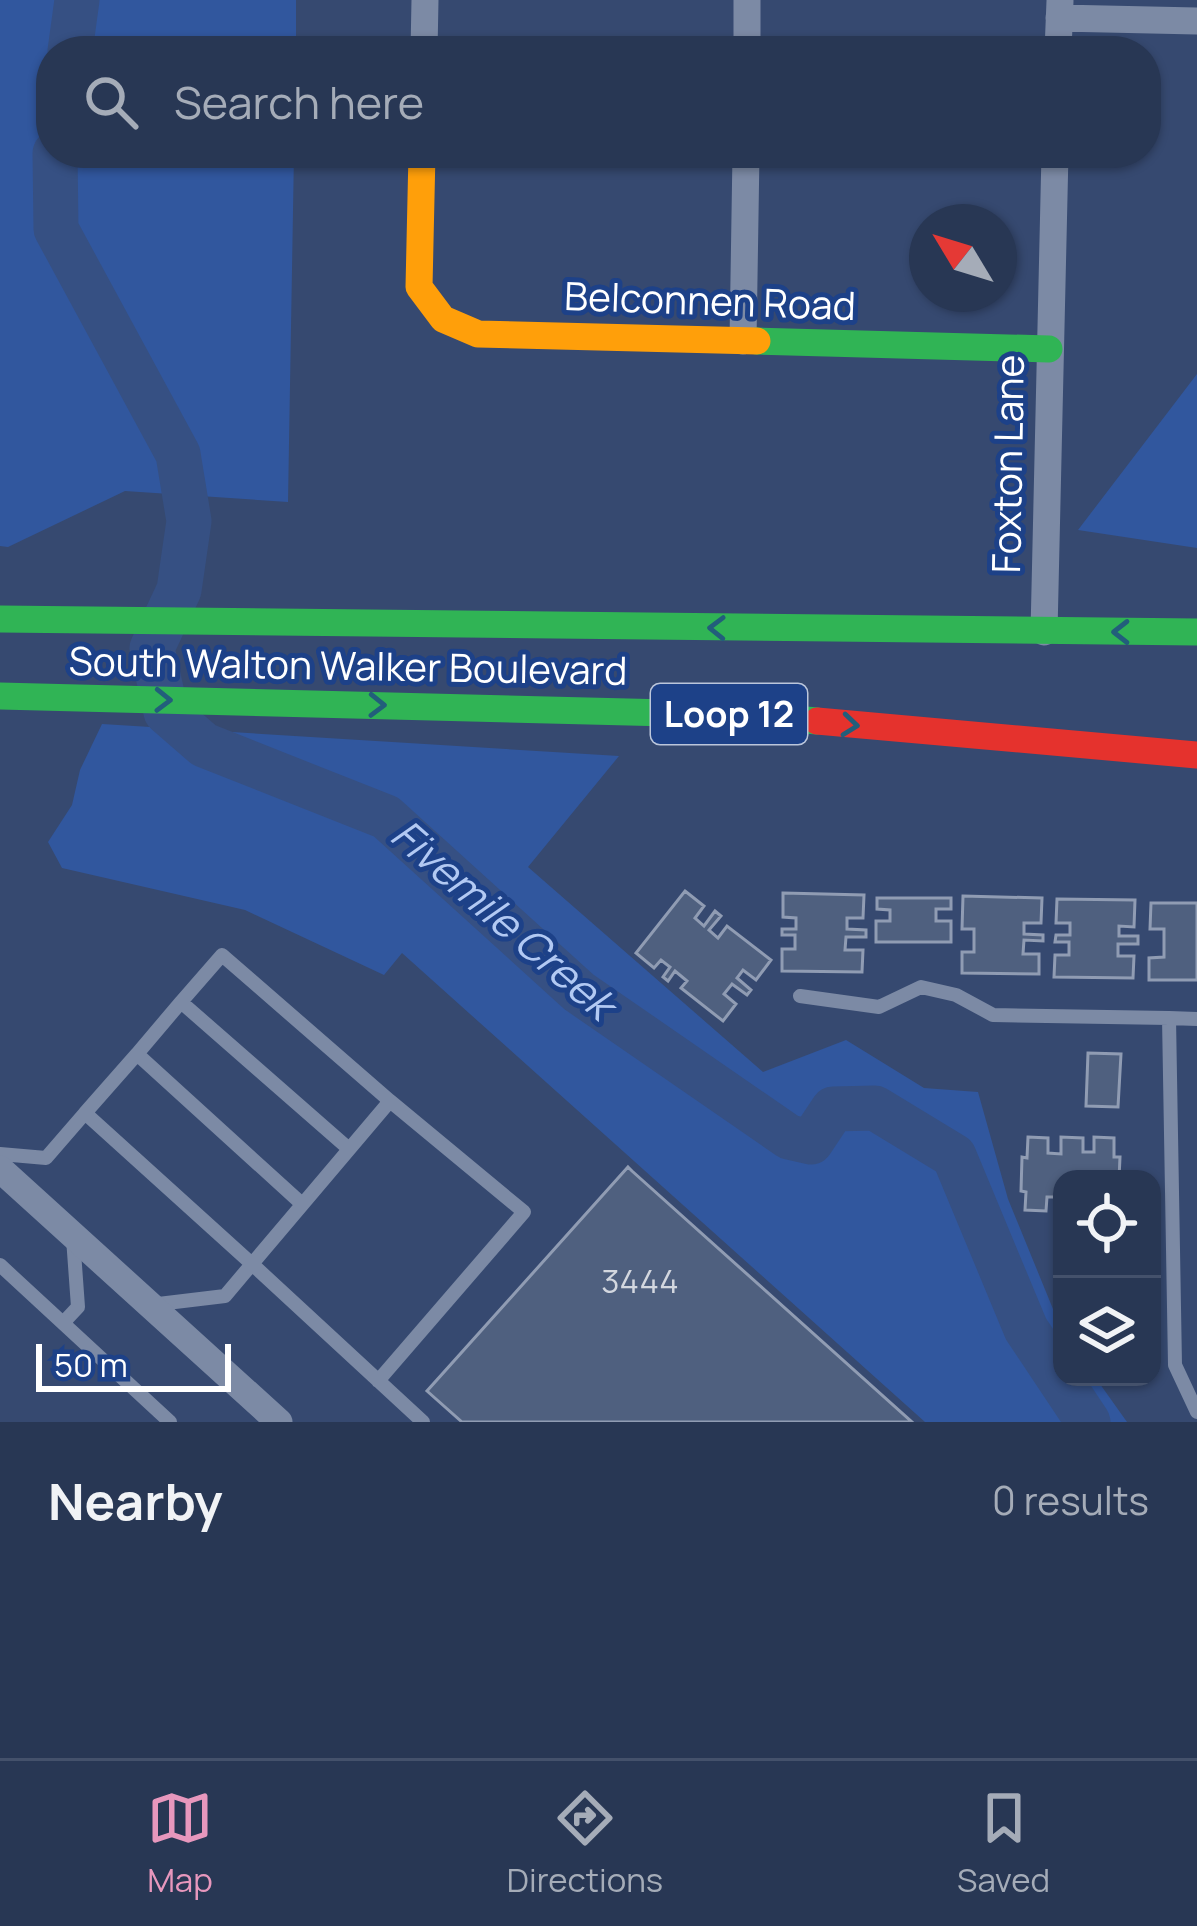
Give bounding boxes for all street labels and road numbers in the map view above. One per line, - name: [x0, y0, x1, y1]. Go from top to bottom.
- street label: Belconnen Road: [563, 268, 857, 332]
- street label: Foxton Lane: [978, 354, 1036, 574]
- street label: South Walton Walker Boulevard: [68, 633, 628, 697]
- road number: Loop 12: [651, 684, 807, 744]

